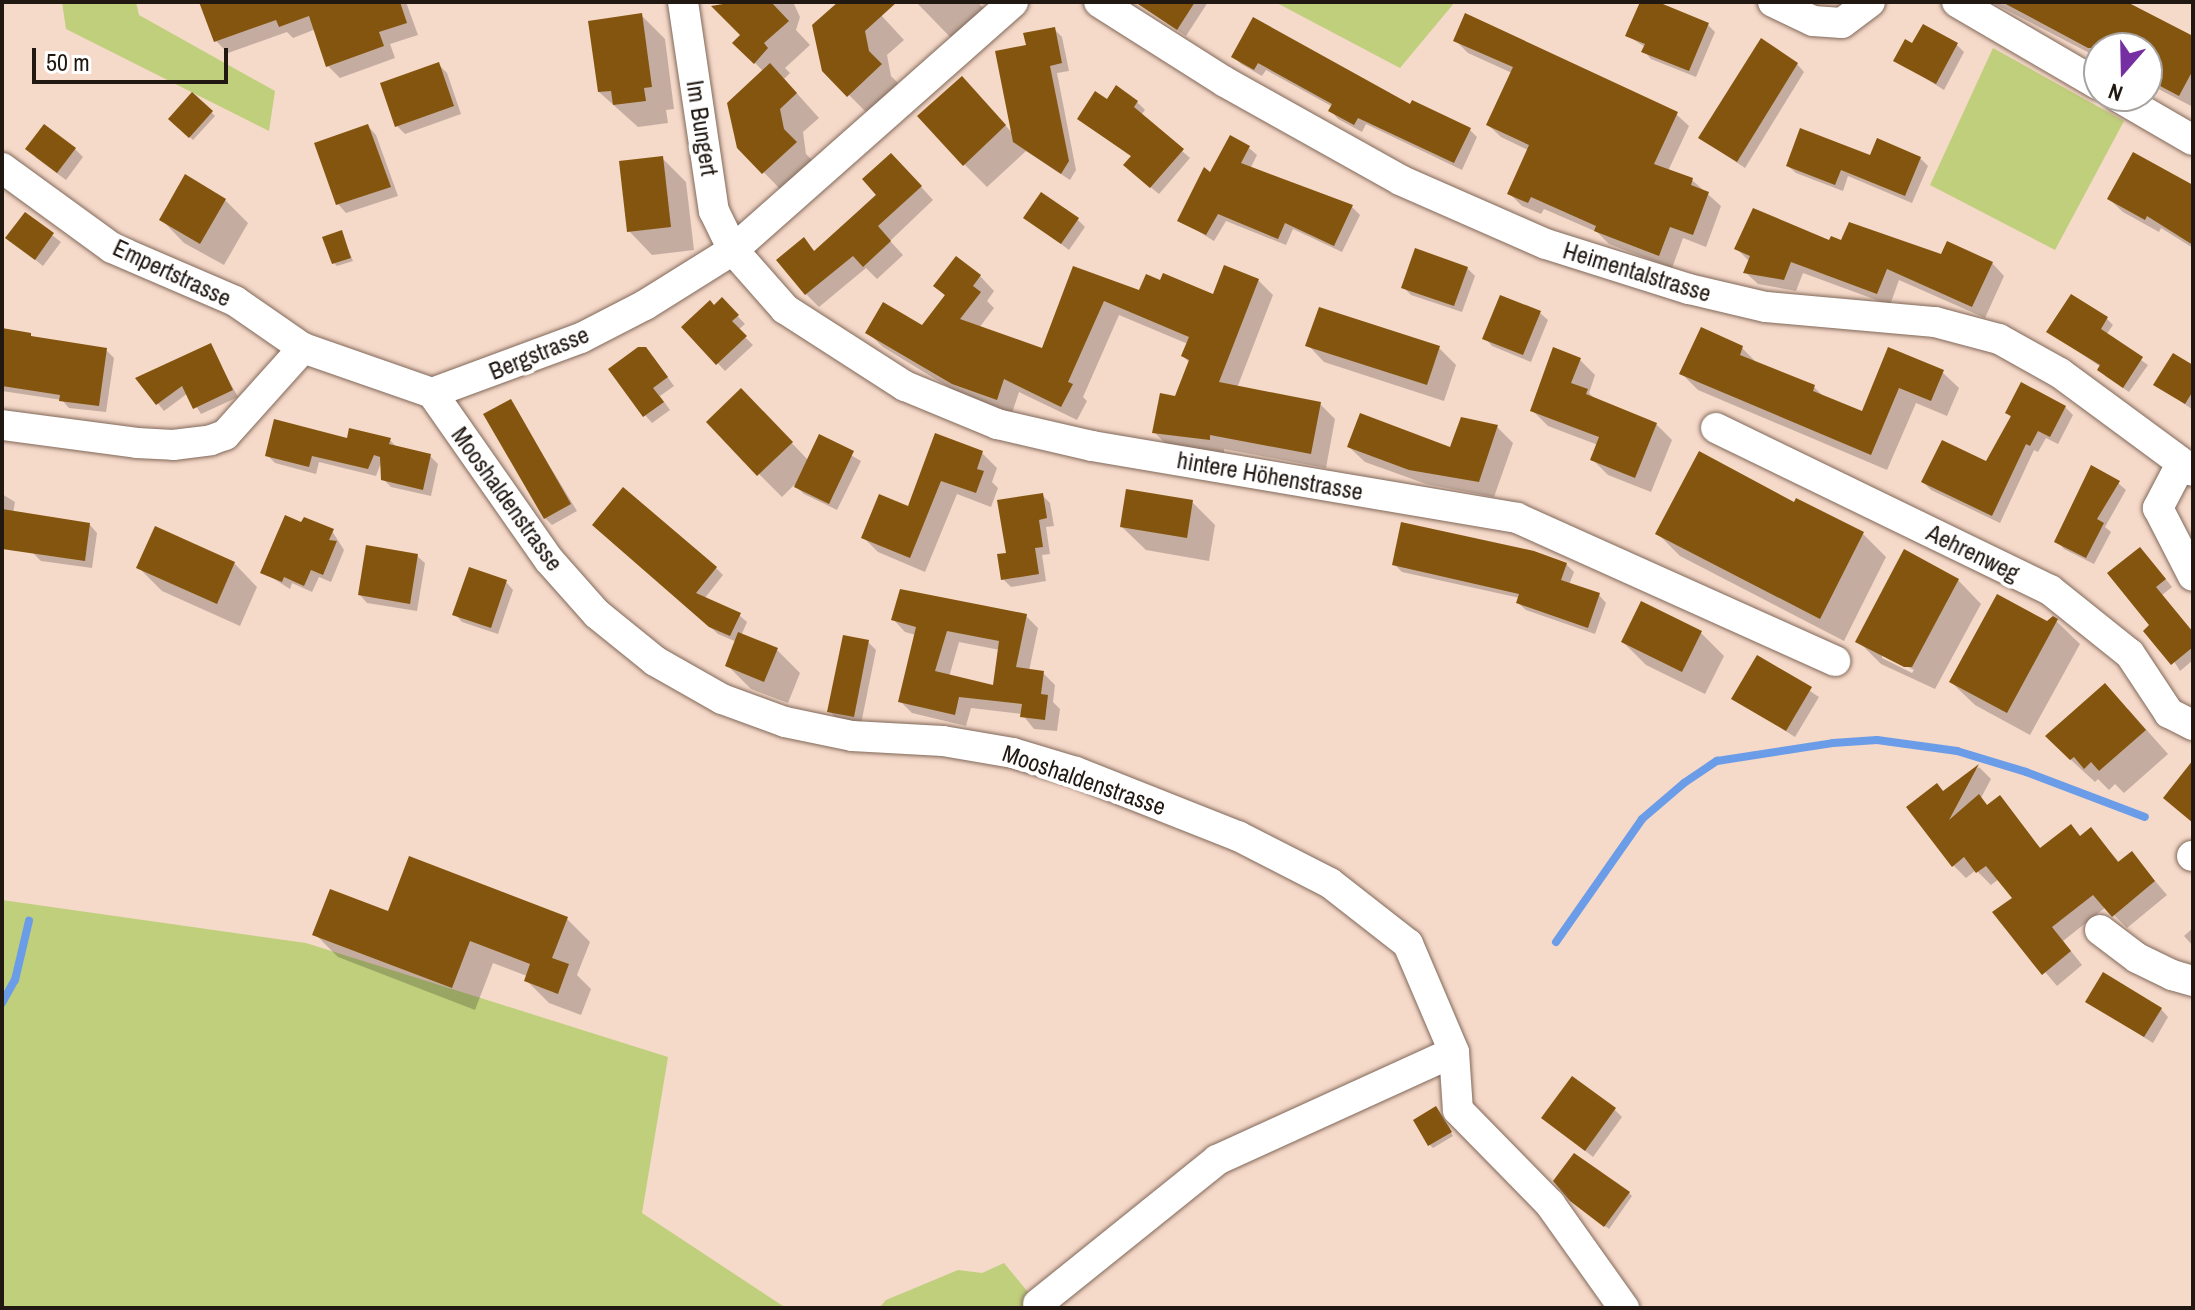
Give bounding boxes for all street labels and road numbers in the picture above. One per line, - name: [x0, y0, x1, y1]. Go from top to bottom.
- street label: Im Bungert: [680, 78, 724, 178]
- street label: Empertstrasse: [108, 233, 236, 313]
- street label: Heimentalstrasse: [1560, 236, 1714, 308]
- street label: Bergstrasse: [485, 320, 593, 386]
- street label: Mooshaldenstrasse: [445, 422, 569, 576]
- street label: hintere Höhenstrasse: [1175, 445, 1365, 507]
- street label: Aehrenweg: [1922, 518, 2024, 588]
- street label: Mooshaldenstrasse: [999, 739, 1169, 821]

